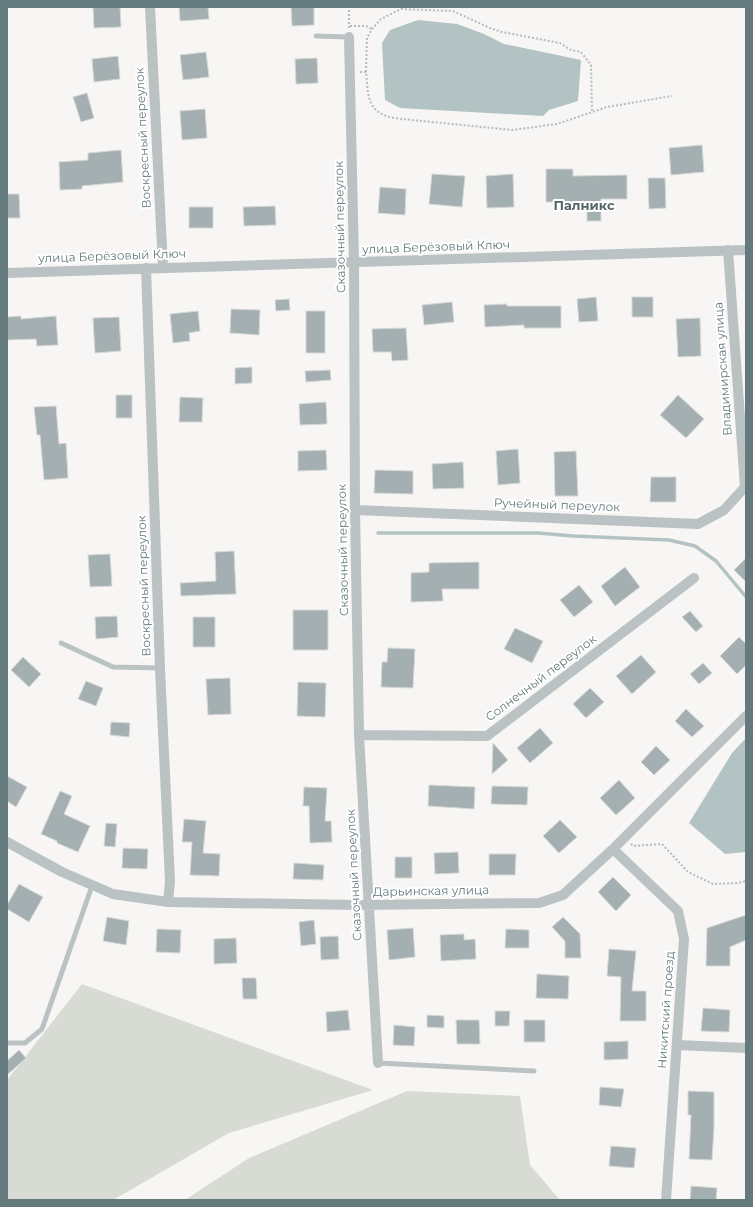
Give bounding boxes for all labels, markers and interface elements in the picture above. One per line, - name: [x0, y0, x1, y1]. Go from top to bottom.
- street label: Воскресный переулок: [131, 67, 154, 209]
- street label: Сказочный переулок: [331, 161, 348, 293]
- district label: Палникс: [553, 197, 615, 213]
- street label: улица Берёзовый Ключ: [361, 236, 510, 257]
- street label: улица Берёзовый Ключ: [37, 245, 186, 266]
- street label: Владимирская улица: [710, 302, 735, 436]
- street label: Сказочный переулок: [334, 484, 351, 616]
- street label: Ручейный переулок: [494, 495, 621, 514]
- street label: Воскресный переулок: [134, 515, 153, 657]
- street label: Солнечный переулок: [482, 631, 599, 724]
- street label: Сказочный переулок: [343, 809, 364, 941]
- street label: Дарьинская улица: [373, 882, 489, 899]
- street label: Никитский проезд: [654, 951, 677, 1069]

